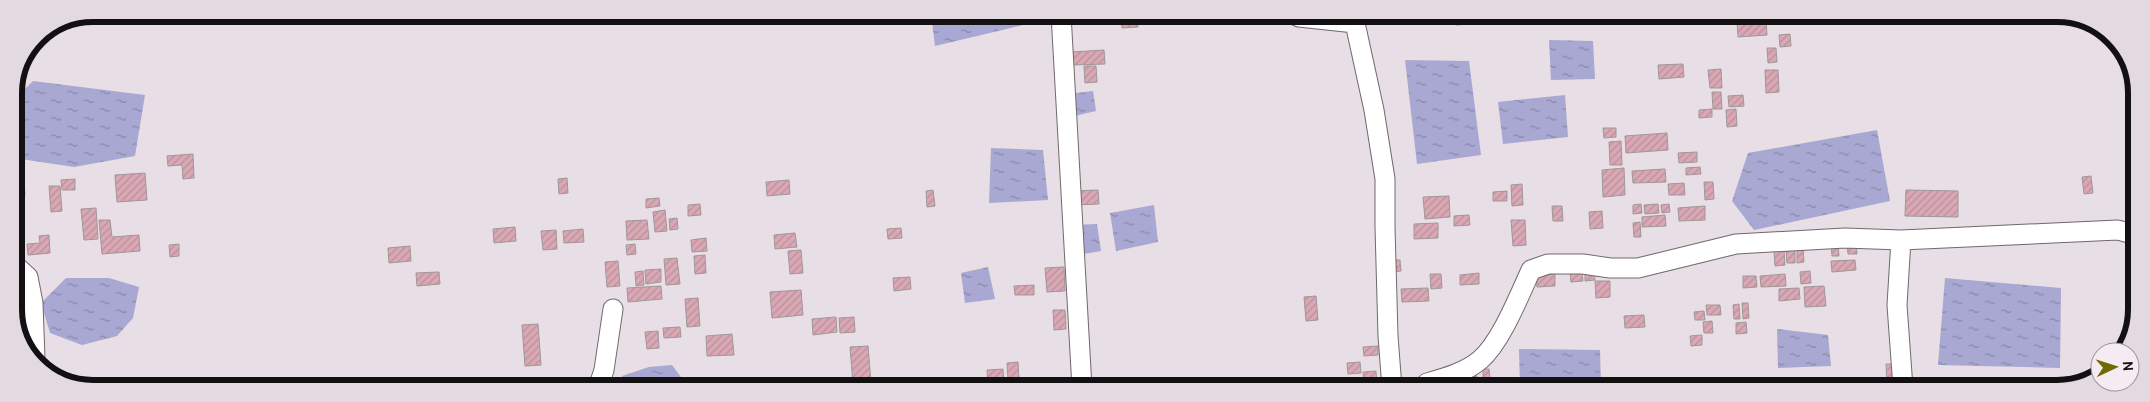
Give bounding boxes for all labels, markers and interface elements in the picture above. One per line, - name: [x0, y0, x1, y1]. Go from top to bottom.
- north arrow: [2090, 342, 2140, 392]
- text: N: [2119, 361, 2137, 372]

